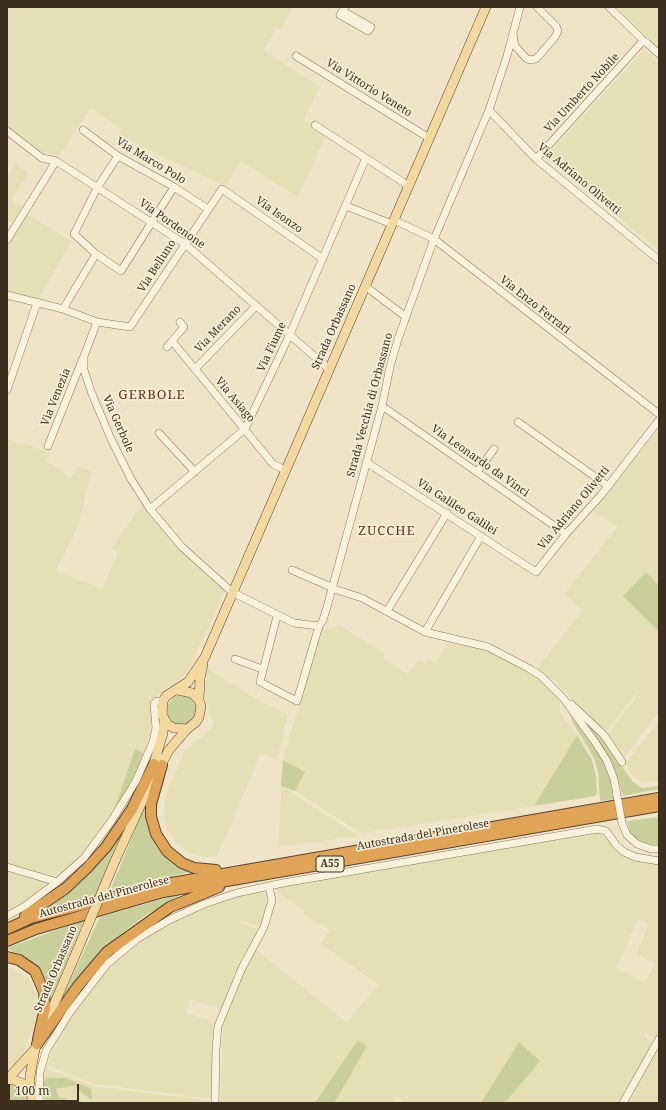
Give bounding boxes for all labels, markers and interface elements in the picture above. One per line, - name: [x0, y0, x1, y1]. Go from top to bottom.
- street label: Via Umberto Nobile: [542, 51, 622, 135]
- street label: Via Vittorio Veneto: [324, 56, 414, 120]
- street label: Via Marco Polo: [114, 135, 188, 187]
- street label: Via Adriano Olivetti: [535, 140, 623, 218]
- street label: Via Isonzo: [253, 194, 305, 236]
- street label: Via Pordenone: [137, 196, 207, 252]
- street label: Via Belluno: [135, 237, 179, 295]
- street label: Via Enzo Ferrari: [497, 273, 573, 337]
- street label: Strada Orbassano: [309, 282, 359, 372]
- street label: Via Merano: [192, 303, 244, 355]
- street label: Via Fiume: [255, 320, 289, 374]
- street label: Strada Vecchia di Orbassano: [344, 331, 396, 479]
- street label: Via Venezia: [38, 366, 74, 428]
- street label: Via Asiago: [212, 375, 258, 425]
- district label: GERBOLE: [118, 387, 186, 403]
- street label: Via Gerbole: [100, 393, 136, 455]
- street label: Via Leonardo da Vinci: [429, 422, 531, 500]
- street label: Via Adriano Olivetti: [535, 464, 613, 552]
- street label: Via Galileo Galilei: [414, 476, 500, 538]
- district label: ZUCCHE: [358, 523, 416, 539]
- street label: Autostrada del Pinerolese: [356, 817, 490, 853]
- road number: A55: [316, 856, 344, 872]
- street label: Autostrada del Pinerolese: [37, 873, 171, 921]
- street label: Strada Orbassano: [32, 924, 80, 1014]
- scale bar: [10, 1076, 81, 1102]
- text: 100 m: [15, 1082, 50, 1099]

